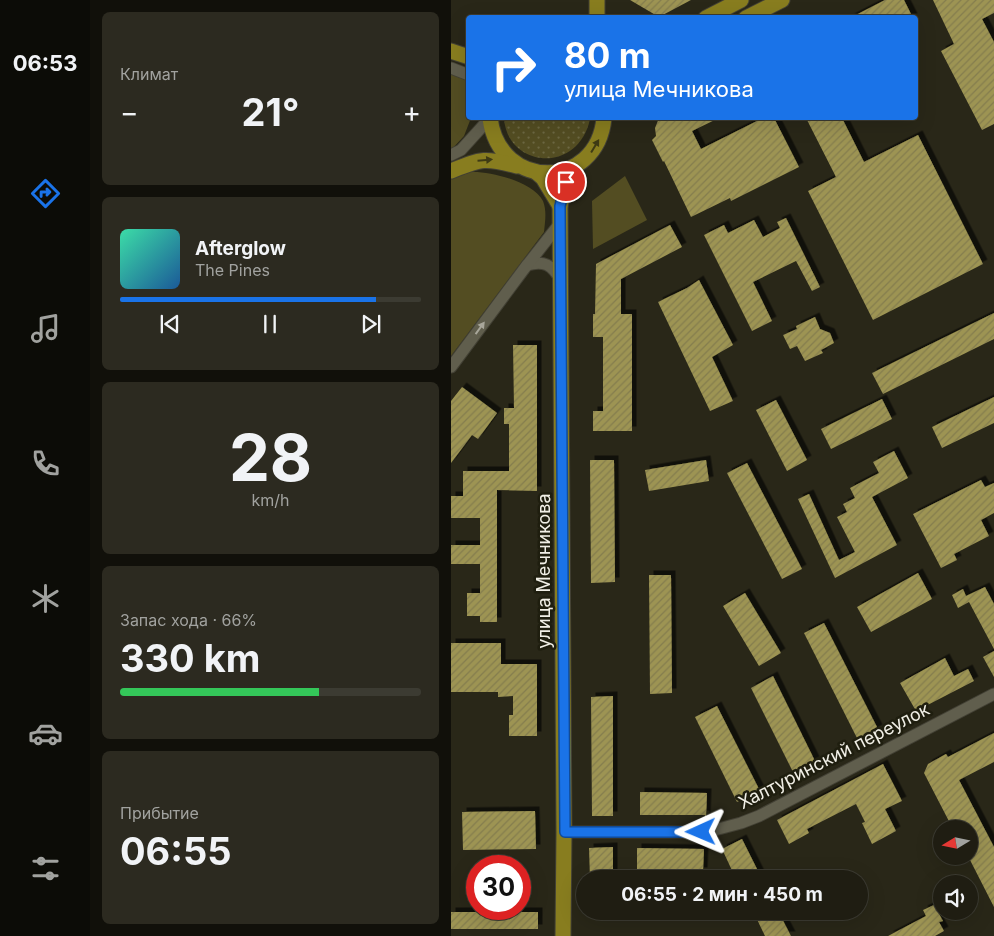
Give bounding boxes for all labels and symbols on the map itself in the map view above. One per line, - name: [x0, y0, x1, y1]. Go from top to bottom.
- one-way arrow: [591, 139, 600, 152]
- one-way arrow: [477, 156, 493, 164]
- pin: [545, 161, 587, 203]
- one-way arrow: [475, 321, 485, 335]
- street label: улица Мечникова: [533, 493, 554, 649]
- street label: Халтуринский переулок: [735, 698, 933, 813]
- position arrow: [674, 805, 726, 857]
- north arrow: [933, 820, 979, 865]
- speed limit sign: 30: [466, 855, 531, 920]

